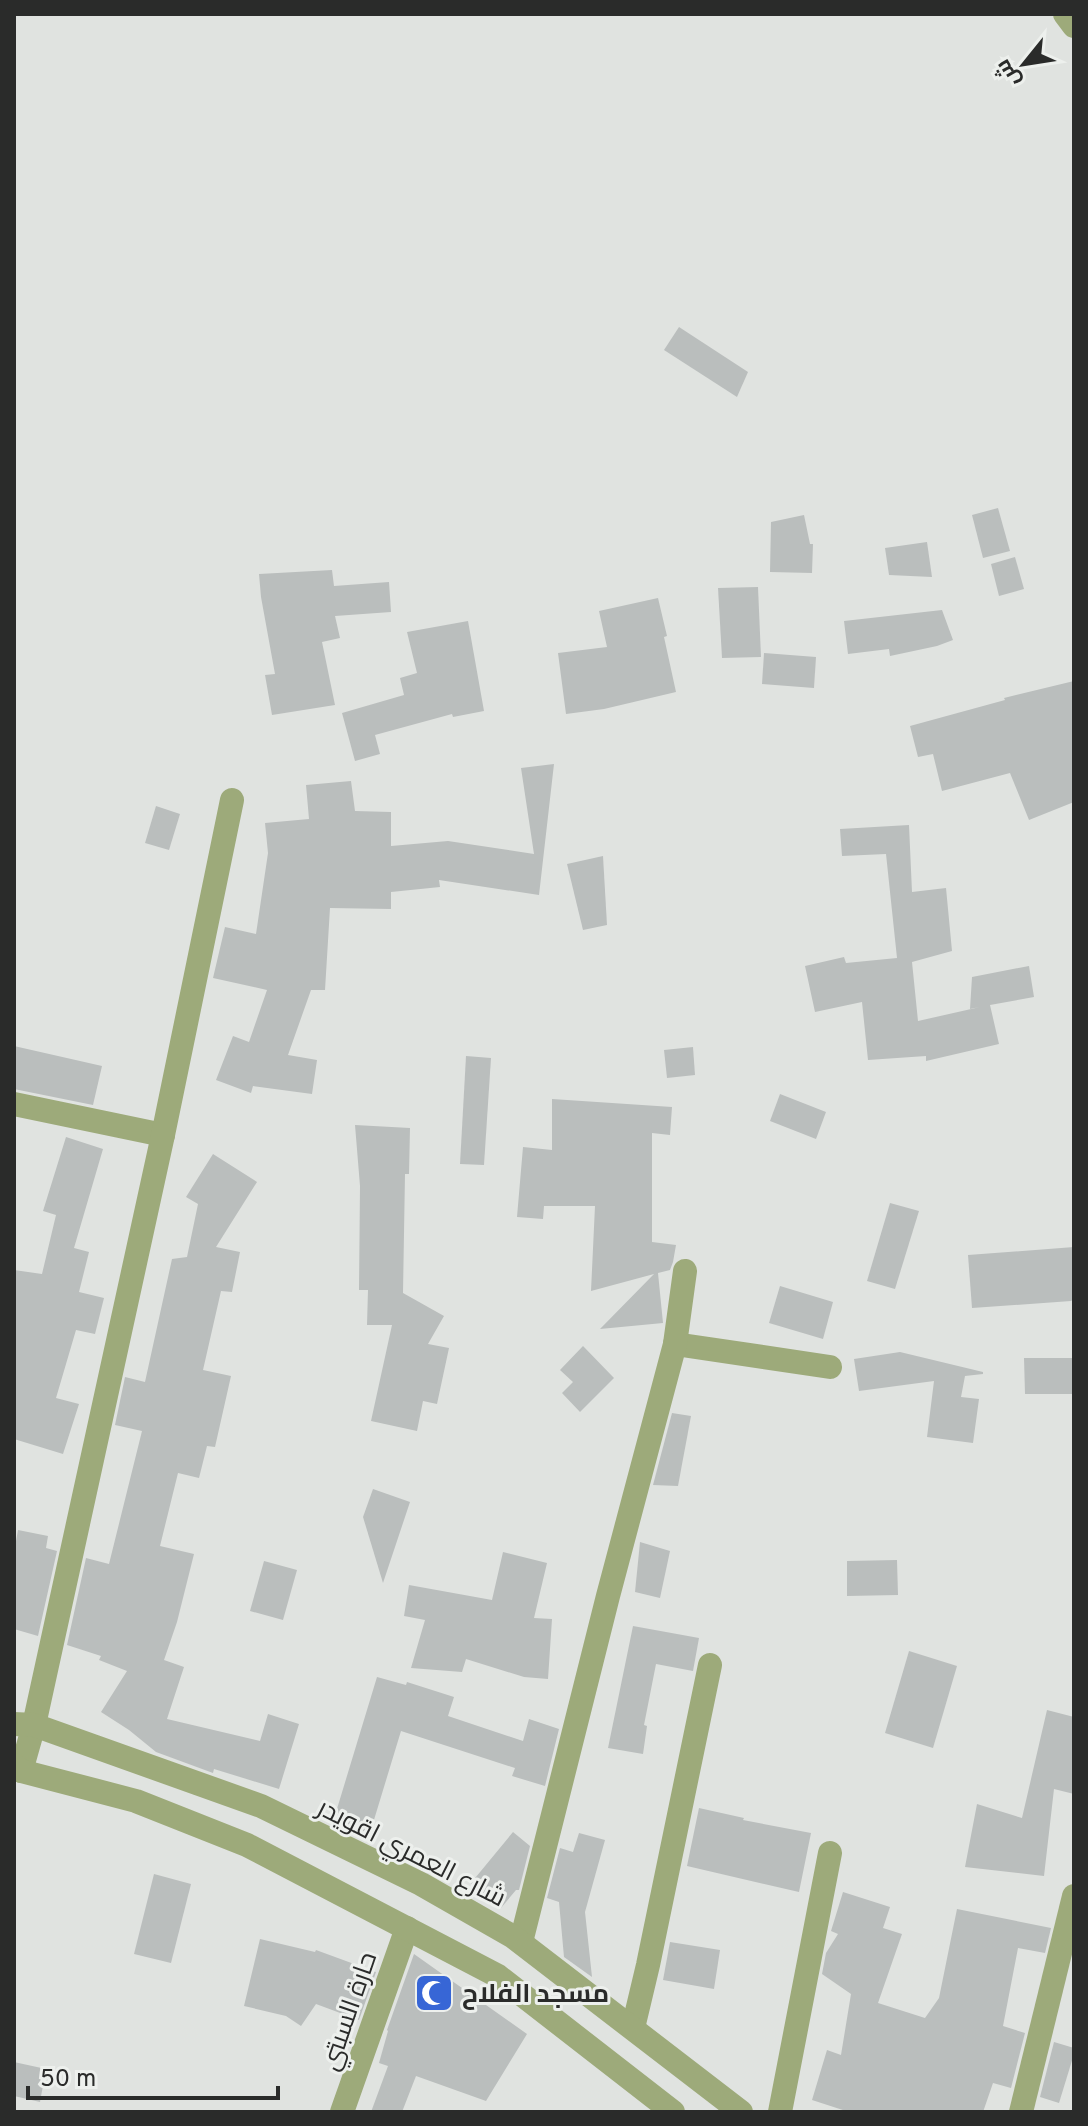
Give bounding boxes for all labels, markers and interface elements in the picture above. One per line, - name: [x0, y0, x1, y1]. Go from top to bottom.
- north arrow: [984, 24, 1064, 104]
- text: ش: [990, 54, 1028, 92]
- street label: شارع العمري اقويدر: [309, 1792, 511, 1917]
- street label: حارة السبتي: [315, 1948, 388, 2076]
- mosque icon: مسجد الفلاح: [413, 1972, 455, 2014]
- place label: مسجد الفلاح: [462, 1979, 609, 2012]
- scale bar: [28, 2050, 278, 2100]
- text: 50 m: [40, 2065, 96, 2095]

